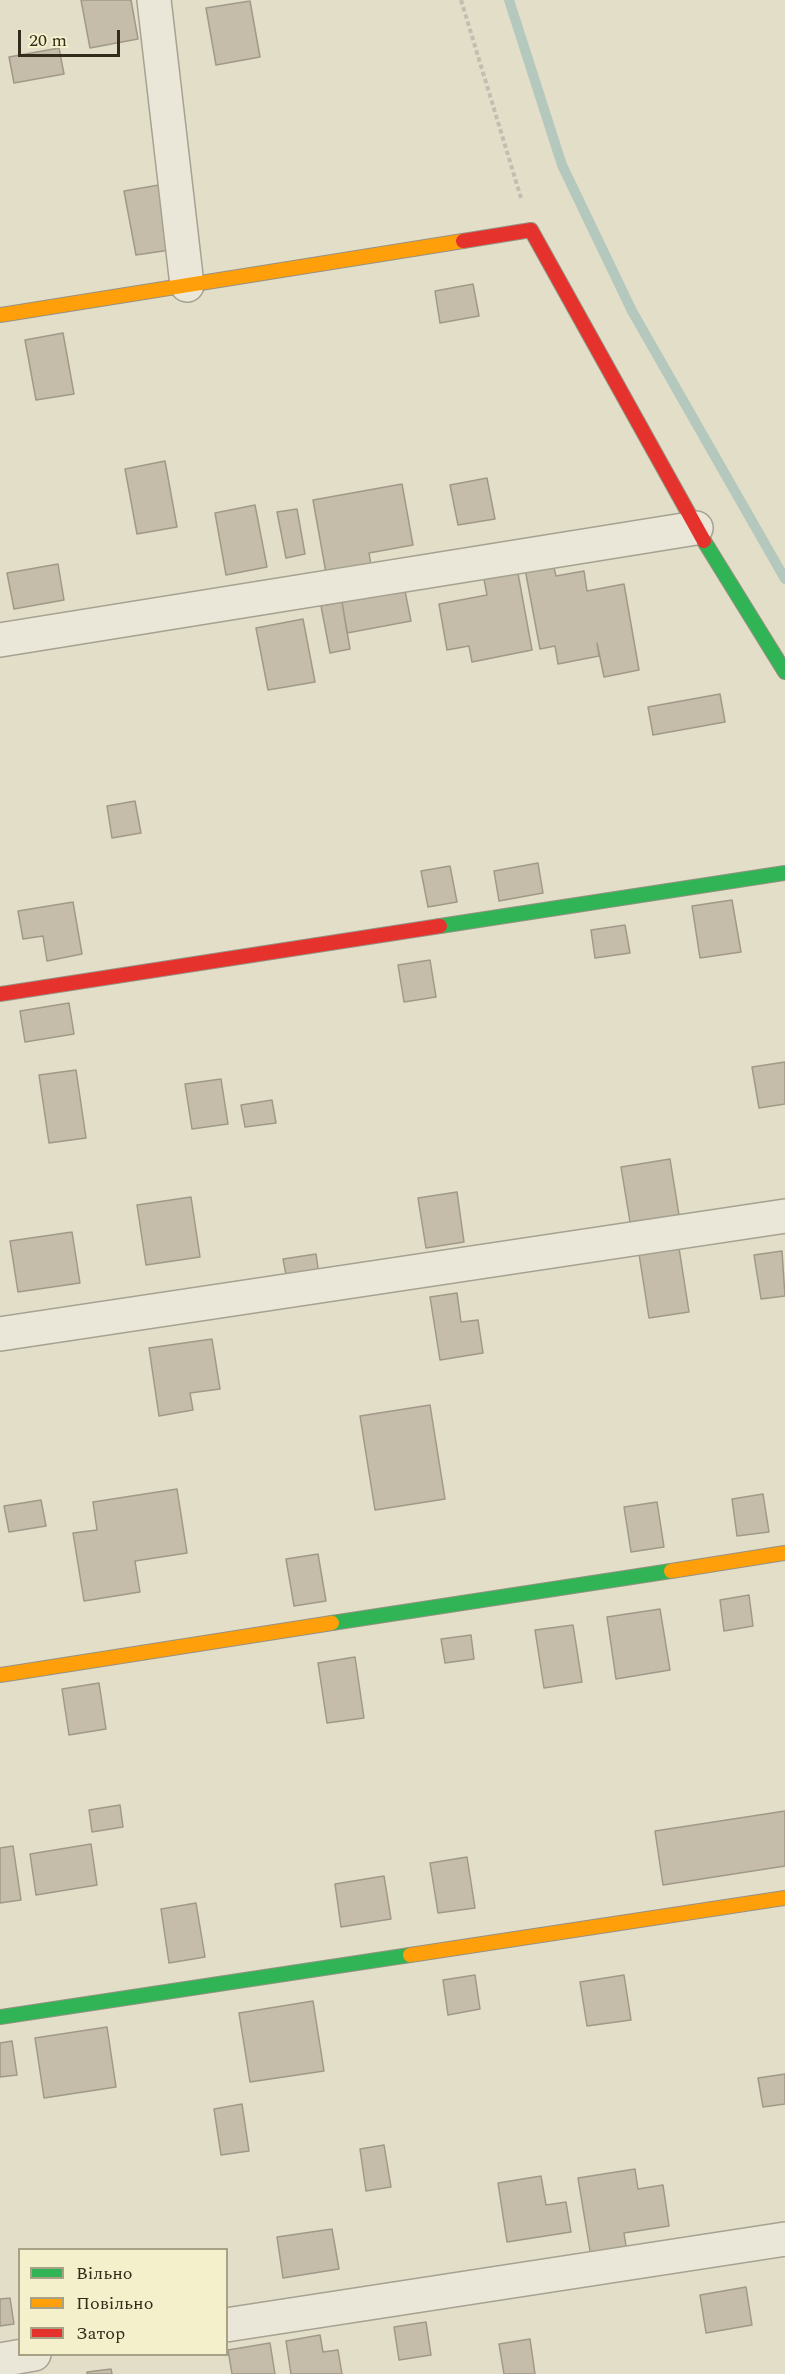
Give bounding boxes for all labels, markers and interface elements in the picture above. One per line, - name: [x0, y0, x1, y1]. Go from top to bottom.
- scale bar: [21, 18, 123, 56]
- text: 20 m: [29, 27, 67, 54]
- legend: [18, 2248, 228, 2356]
- text: Вільно: [76, 2260, 133, 2287]
- text: Повільно: [76, 2290, 153, 2317]
- text: Затор: [76, 2320, 125, 2347]

